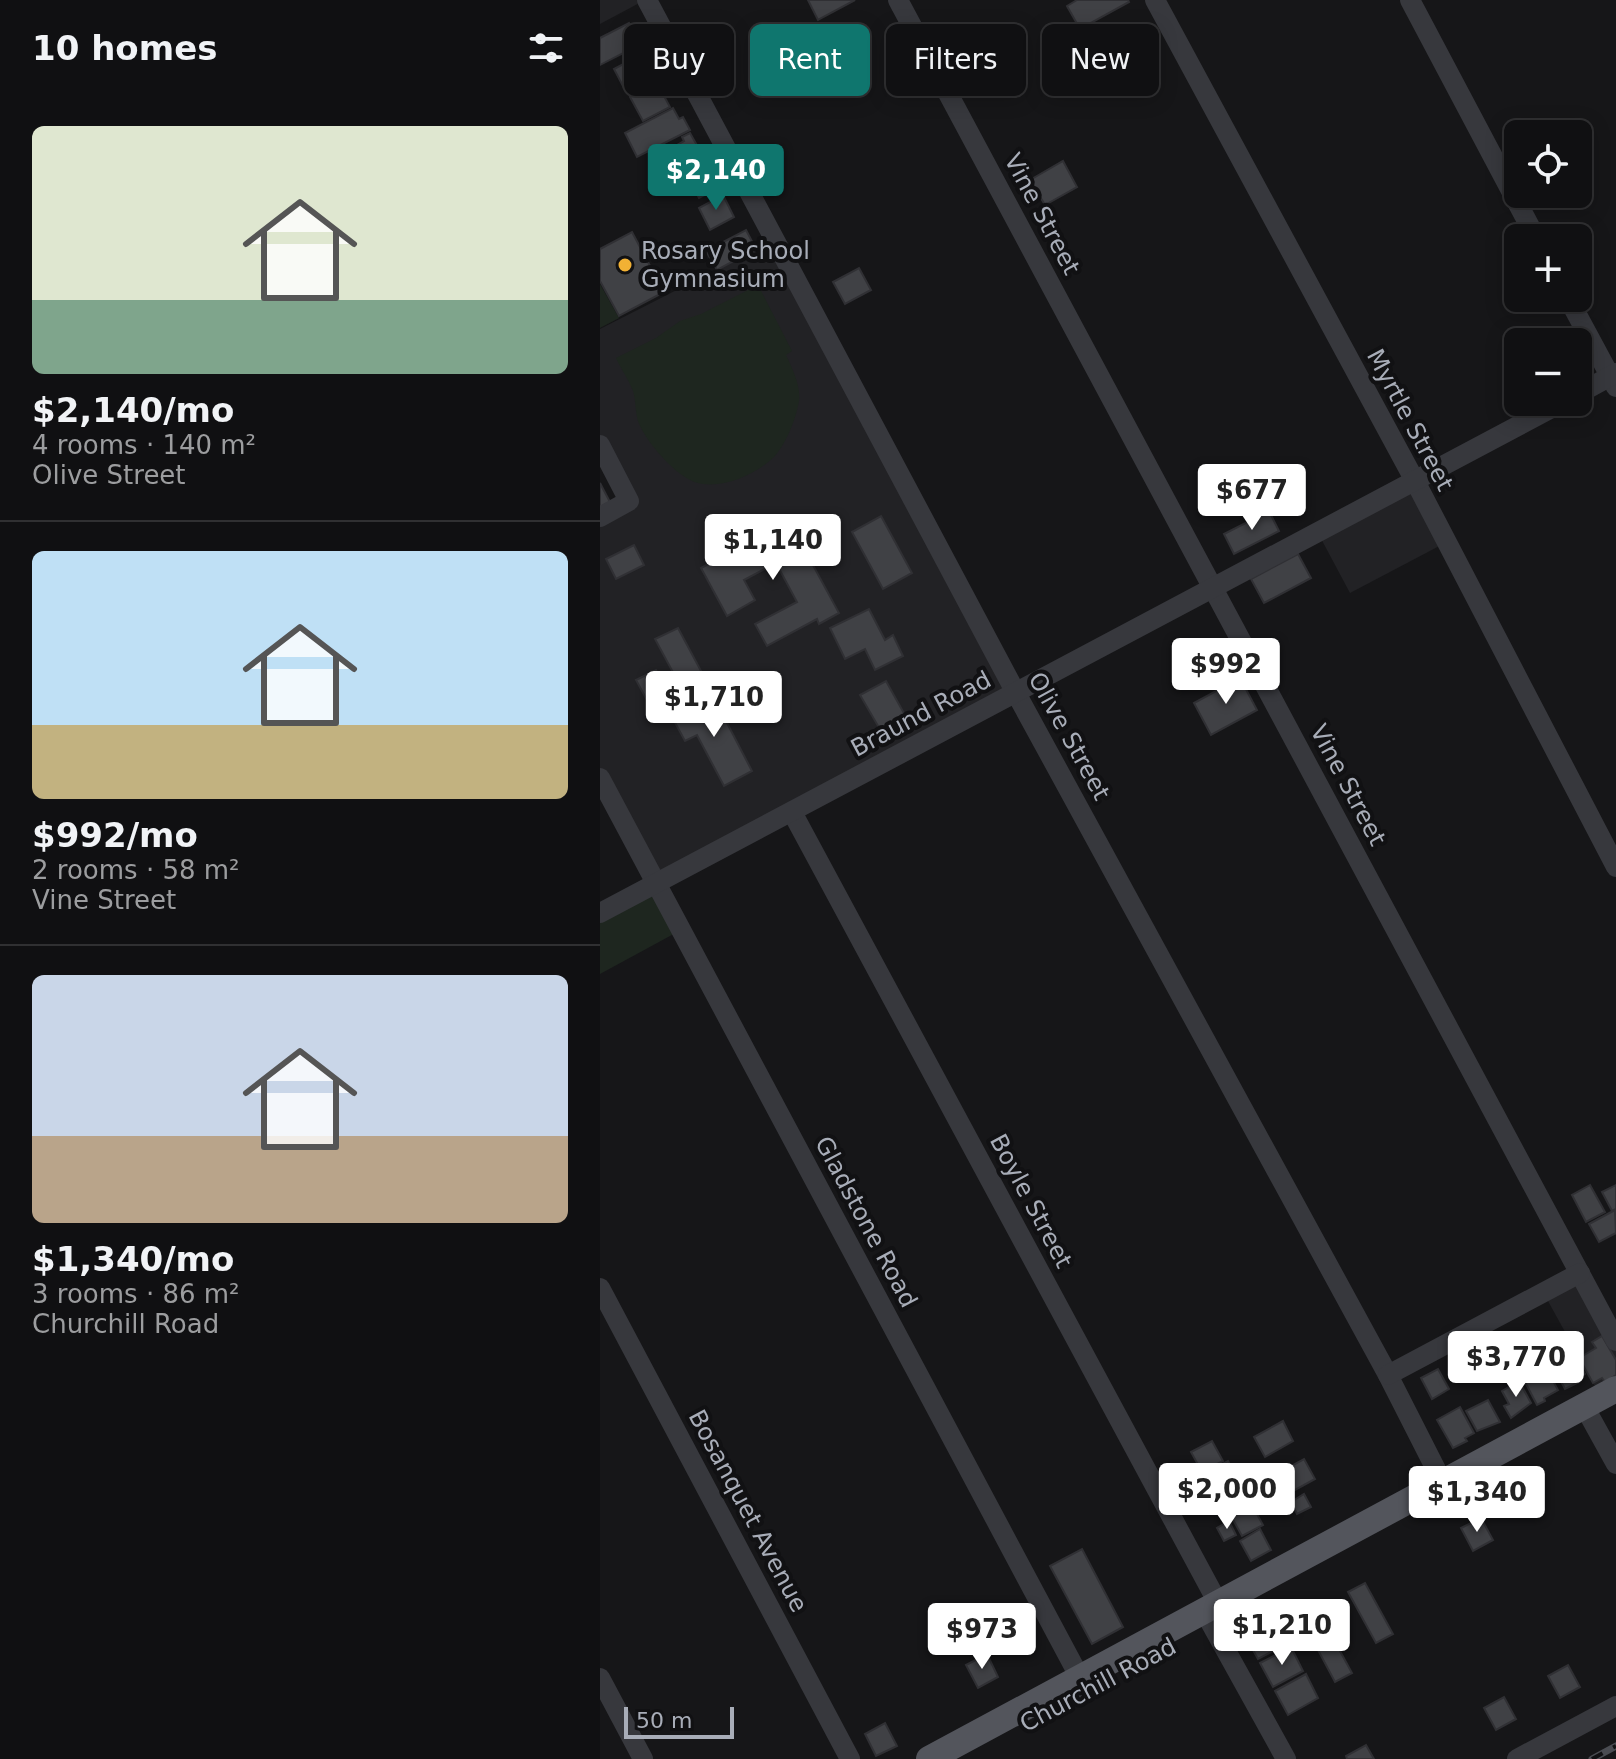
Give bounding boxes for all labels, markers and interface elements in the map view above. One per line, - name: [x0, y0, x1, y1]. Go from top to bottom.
- chip: Buy: [624, 24, 734, 96]
- chip: Rent: [750, 24, 870, 96]
- chip: Filters: [886, 24, 1026, 96]
- chip: New: [1042, 24, 1159, 96]
- icon: filters: [524, 26, 568, 70]
- text: 10 homes: [32, 28, 217, 68]
- map controls: [1504, 120, 1592, 416]
- button: locate: [1504, 120, 1592, 208]
- pin: $2,140: [651, 144, 781, 212]
- street label: Vine Street: [998, 149, 1086, 279]
- text: $2,140: [666, 155, 766, 185]
- icon: home: [228, 178, 372, 322]
- button: +: [1504, 224, 1592, 312]
- place label: Rosary School Gymnasium: [641, 237, 810, 293]
- marker: Rosary School Gymnasium: [616, 256, 634, 274]
- button: −: [1504, 328, 1592, 416]
- street label: Myrtle Street: [1361, 344, 1459, 496]
- text: $2,140/mo: [32, 390, 234, 430]
- text: 4 rooms · 140 m²: [32, 430, 256, 460]
- text: Olive Street: [32, 460, 186, 490]
- pin: $677: [1205, 464, 1299, 532]
- text: $677: [1216, 475, 1288, 505]
- pin: $1,140: [708, 514, 838, 582]
- text: $1,140: [723, 525, 823, 555]
- icon: home: [228, 603, 372, 747]
- pin: $992: [1179, 638, 1273, 706]
- text: $992: [1190, 649, 1262, 679]
- street label: Braund Road: [846, 665, 996, 763]
- street label: Olive Street: [1022, 667, 1116, 805]
- pin: $1,710: [649, 671, 779, 739]
- text: $1,710: [664, 682, 764, 712]
- street label: Vine Street: [1304, 720, 1392, 850]
- text: $992/mo: [32, 815, 198, 855]
- text: 2 rooms · 58 m²: [32, 855, 240, 885]
- text: Vine Street: [32, 885, 176, 915]
- icon: home: [228, 1027, 372, 1171]
- street label: Boyle Street: [984, 1129, 1078, 1273]
- street label: Gladstone Road: [809, 1132, 923, 1312]
- text: $1,340/mo: [32, 1239, 234, 1279]
- text: 3 rooms · 86 m²: [32, 1279, 240, 1309]
- text: Churchill Road: [32, 1309, 219, 1339]
- pin: $3,770: [1451, 1331, 1581, 1399]
- text: $3,770: [1466, 1342, 1566, 1372]
- street label: Bosanquet Avenue: [683, 1405, 813, 1617]
- pin: $2,000: [1162, 1463, 1292, 1531]
- pin: $1,340: [1412, 1466, 1542, 1534]
- text: $2,000: [1177, 1474, 1277, 1504]
- text: $1,340: [1427, 1477, 1527, 1507]
- pin: $1,210: [1217, 1599, 1347, 1667]
- pin: $973: [935, 1603, 1029, 1671]
- text: $1,210: [1232, 1610, 1332, 1640]
- text: $973: [946, 1614, 1018, 1644]
- street label: Churchill Road: [1015, 1632, 1181, 1738]
- scale bar: [624, 1703, 734, 1739]
- text: 50 m: [636, 1708, 692, 1733]

